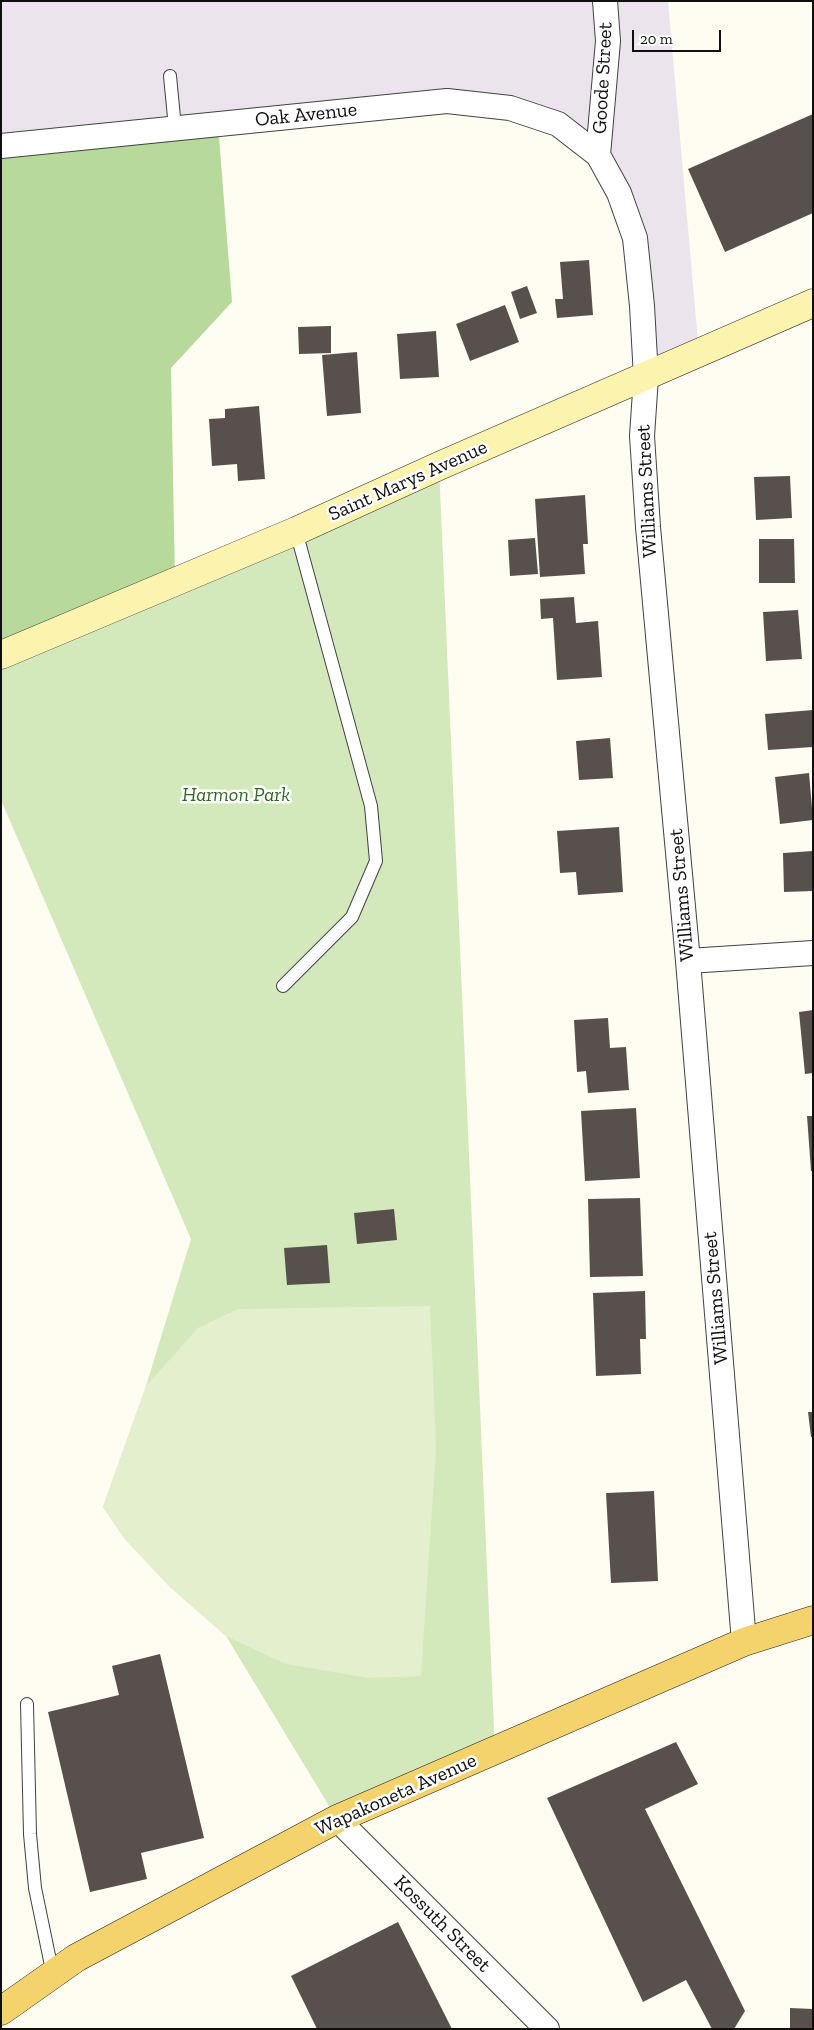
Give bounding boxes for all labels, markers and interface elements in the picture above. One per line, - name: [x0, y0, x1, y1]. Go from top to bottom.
- scale bar: [634, 20, 723, 52]
- street label: Goode Street: [588, 21, 618, 135]
- text: 20 m: [640, 30, 673, 48]
- street label: Oak Avenue: [254, 98, 358, 132]
- street label: Williams Street: [632, 424, 662, 558]
- street label: Saint Marys Avenue: [325, 435, 491, 527]
- park label: Harmon Park: [182, 783, 290, 807]
- street label: Williams Street: [664, 828, 700, 962]
- street label: Williams Street: [698, 1231, 734, 1365]
- street label: Wapakoneta Avenue: [312, 1749, 480, 1841]
- street label: Kossuth Street: [389, 1871, 495, 1977]

